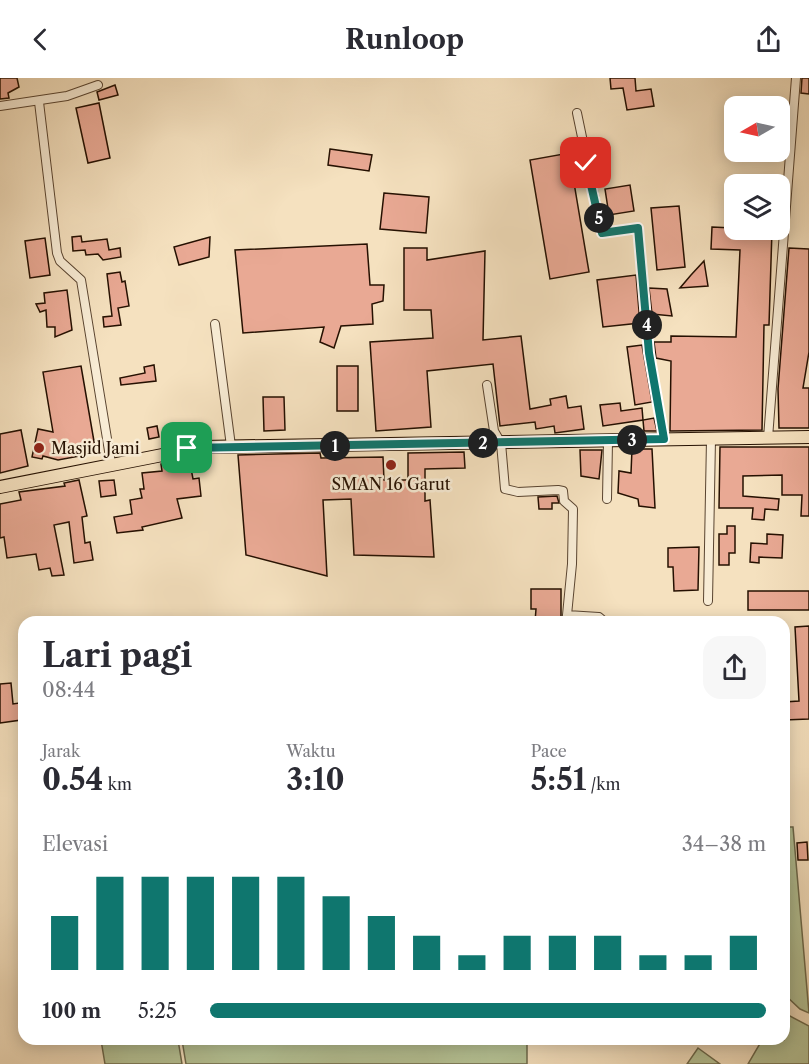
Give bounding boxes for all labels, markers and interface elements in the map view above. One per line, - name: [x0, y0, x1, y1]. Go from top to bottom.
- icon: back: [24, 23, 57, 56]
- text: Runloop: [345, 23, 464, 56]
- icon: share: [752, 23, 785, 56]
- north arrow: [724, 96, 790, 162]
- map controls: [724, 96, 790, 240]
- pin: [560, 137, 611, 188]
- icon: check: [569, 146, 602, 179]
- button: layers: [724, 174, 790, 240]
- pin: 5: [584, 203, 614, 233]
- text: 5: [595, 208, 603, 228]
- pin: 4: [632, 310, 662, 340]
- text: 4: [642, 315, 652, 335]
- pin: [161, 422, 212, 473]
- pin: 3: [617, 425, 647, 455]
- pin: 2: [468, 428, 498, 458]
- text: 3: [627, 430, 637, 450]
- icon: arrive: [170, 431, 203, 464]
- pin: 1: [320, 431, 350, 461]
- text: 2: [478, 433, 488, 453]
- text: 1: [331, 436, 339, 456]
- place label: Masjid Jami: [51, 438, 140, 458]
- marker: Masjid Jami: [32, 441, 46, 455]
- marker: SMAN 16 Garut: [384, 458, 398, 472]
- place label: SMAN 16 Garut: [332, 474, 451, 494]
- text: Lari pagi: [42, 635, 192, 676]
- button: share: [703, 636, 766, 699]
- text: 08:44: [42, 678, 95, 702]
- text: Jarak: [42, 741, 80, 761]
- text: Waktu: [286, 741, 336, 761]
- text: Pace: [531, 741, 567, 761]
- text: 0.54: [42, 761, 103, 798]
- text: 3:10: [286, 761, 345, 798]
- text: 5:51: [531, 761, 586, 798]
- text: km: [103, 774, 132, 794]
- text: /km: [586, 774, 620, 794]
- text: Elevasi: [42, 832, 108, 856]
- text: 34–38 m: [682, 832, 766, 856]
- text: 100 m: [42, 999, 101, 1023]
- text: 5:25: [138, 999, 177, 1023]

